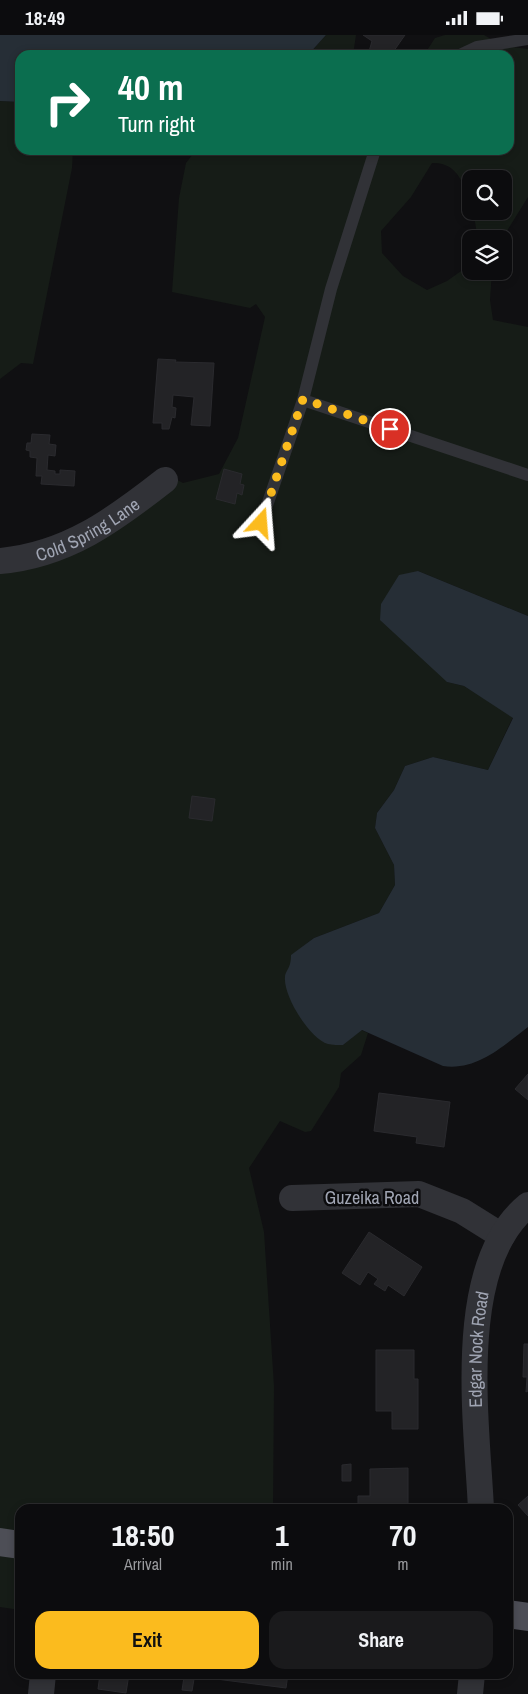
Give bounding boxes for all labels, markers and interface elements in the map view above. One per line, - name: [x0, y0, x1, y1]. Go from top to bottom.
- text: 18:49: [25, 5, 65, 31]
- text: 40 m: [118, 64, 183, 111]
- icon: right: [35, 70, 100, 135]
- text: Turn right: [118, 109, 195, 139]
- map controls: [462, 170, 512, 280]
- button: search: [462, 170, 512, 220]
- button: layers: [462, 230, 512, 280]
- pin: [369, 408, 411, 450]
- icon: arrive: [376, 415, 404, 443]
- street label: Cold Spring Lane: [32, 491, 144, 567]
- position arrow: [234, 496, 286, 548]
- street label: Guzeika Road: [325, 1185, 419, 1210]
- street label: Edgar Nock Road: [462, 1289, 494, 1408]
- text: 18:50: [111, 1515, 174, 1555]
- text: 1: [275, 1515, 289, 1555]
- text: 70: [389, 1515, 417, 1555]
- text: Arrival: [124, 1553, 162, 1575]
- text: min: [271, 1553, 293, 1575]
- text: m: [397, 1553, 408, 1575]
- button: Exit: [35, 1611, 259, 1669]
- button: Share: [269, 1611, 493, 1669]

